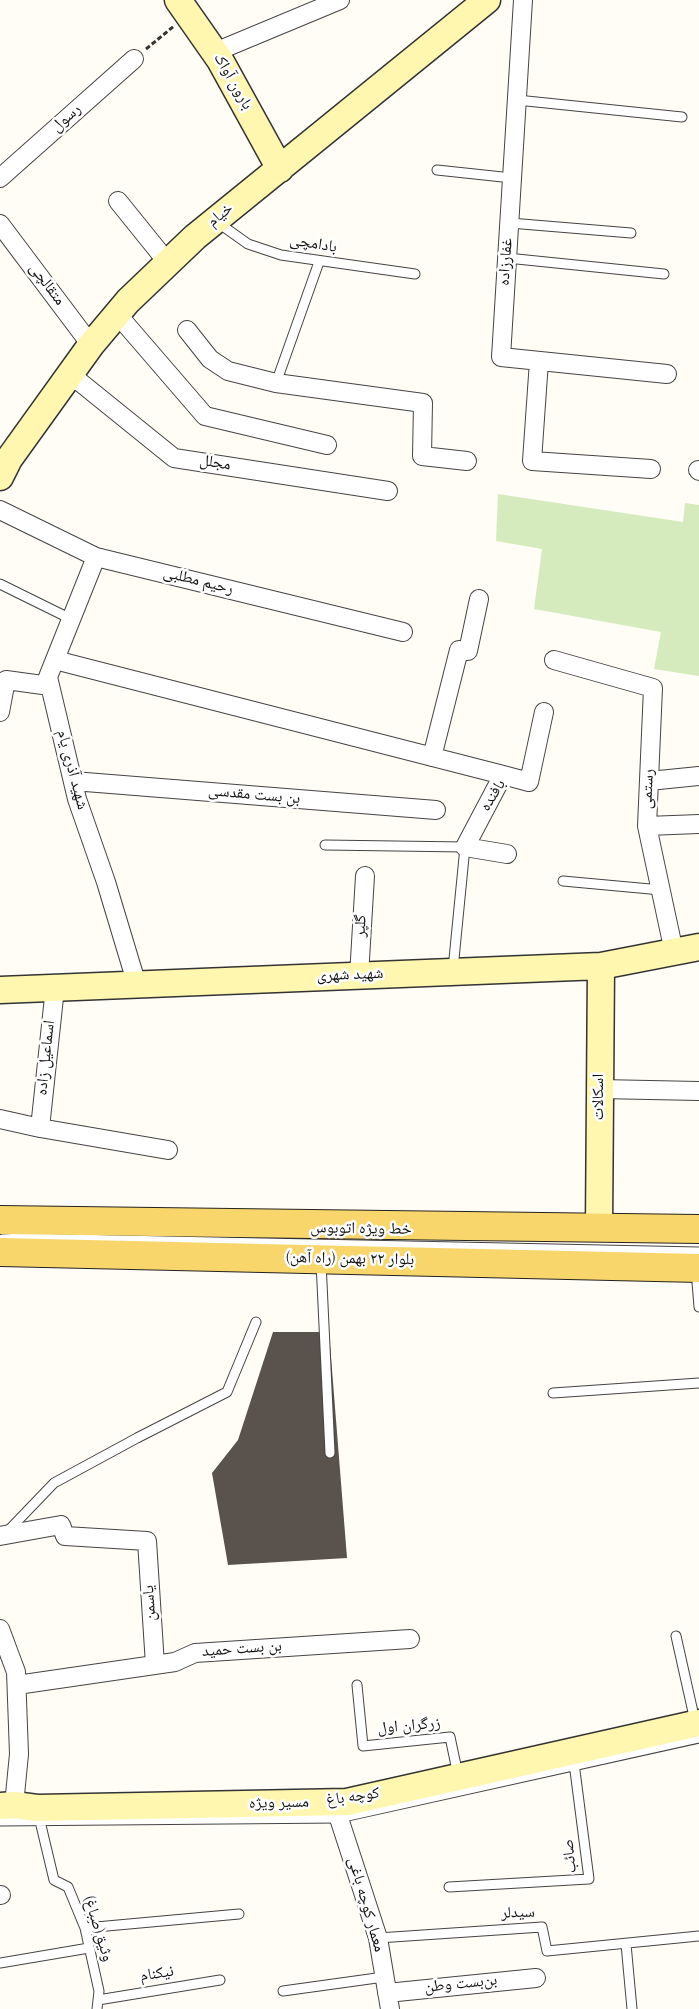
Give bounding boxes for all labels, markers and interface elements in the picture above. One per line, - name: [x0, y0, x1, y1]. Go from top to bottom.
- street label: بارون آواک: [208, 50, 256, 114]
- street label: رسول: [48, 101, 86, 137]
- street label: خیام: [204, 200, 238, 232]
- street label: بادامچی: [288, 232, 338, 258]
- street label: غفارزاده: [496, 238, 518, 286]
- street label: متقالچی: [24, 260, 68, 310]
- street label: مجلل: [198, 452, 232, 476]
- street label: رحیم مطلبی: [161, 564, 235, 600]
- street label: شهید آذری یام: [51, 728, 91, 812]
- street label: رستمی: [638, 768, 660, 810]
- street label: بافنده: [477, 777, 511, 815]
- street label: بن بست مقدسی: [207, 782, 301, 810]
- street label: گلپر: [352, 914, 372, 938]
- street label: شهید شهری: [316, 965, 384, 987]
- street label: اسماعیل زاده: [34, 1019, 60, 1097]
- street label: اسکالات: [590, 1074, 610, 1120]
- street label: خط ویژه اتوبوس: [310, 1220, 412, 1240]
- street label: بلوار ۲۲ بهمن (راه آهن): [286, 1249, 414, 1271]
- street label: یاسمن: [140, 1584, 162, 1622]
- street label: بن بست حمید: [201, 1638, 283, 1662]
- street label: زرگران اول: [377, 1715, 441, 1739]
- street label: کوچه باغ: [325, 1785, 381, 1811]
- street label: مسیر ویژه: [249, 1794, 309, 1814]
- street label: صائب: [560, 1838, 582, 1874]
- street label: معمار کوچه باغی: [342, 1855, 388, 1955]
- street label: وثیق(صباغ): [78, 1894, 116, 1964]
- street label: سیدلر: [501, 1904, 535, 1924]
- street label: نیکنام: [139, 1963, 175, 1987]
- street label: بن‌بست وطن: [424, 1972, 498, 1998]

